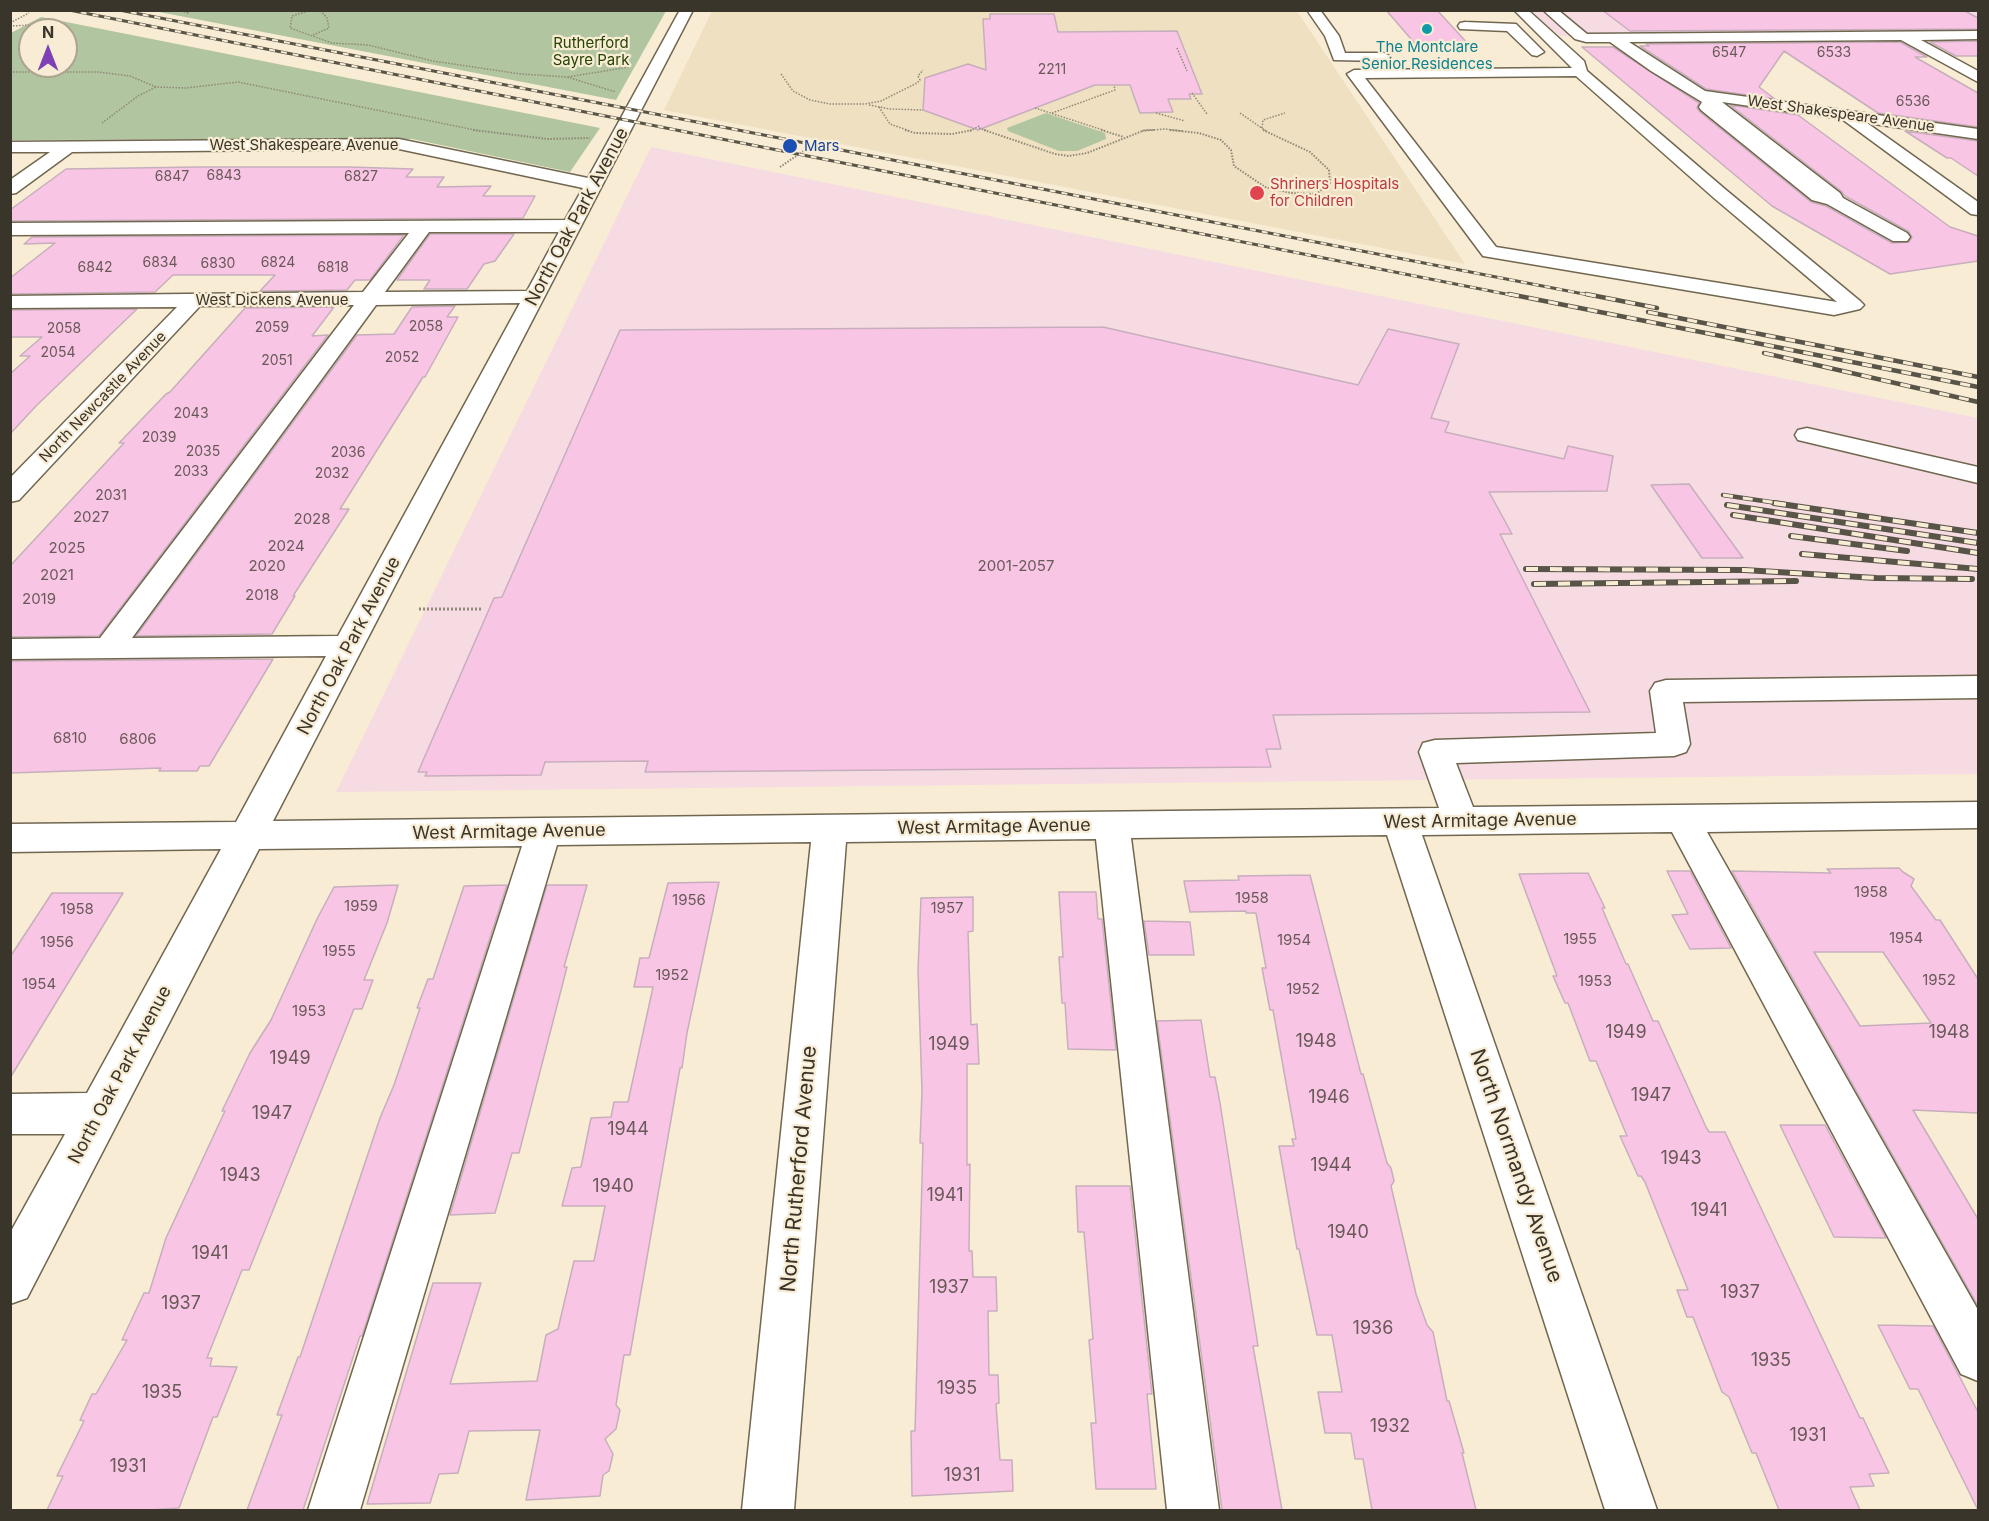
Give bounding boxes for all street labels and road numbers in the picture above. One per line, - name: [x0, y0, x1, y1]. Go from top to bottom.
- street label: West Shakespeare Avenue: [1746, 92, 1936, 136]
- street label: North Oak Park Avenue: [521, 124, 633, 310]
- street label: West Shakespeare Avenue: [210, 136, 398, 154]
- street label: West Dickens Avenue: [195, 291, 349, 309]
- street label: North Newcastle Avenue: [36, 328, 170, 466]
- street label: North Oak Park Avenue: [293, 553, 405, 739]
- street label: West Armitage Avenue: [1383, 809, 1577, 833]
- street label: West Armitage Avenue: [897, 815, 1091, 839]
- street label: West Armitage Avenue: [412, 820, 606, 844]
- street label: North Oak Park Avenue: [64, 982, 176, 1168]
- street label: North Rutherford Avenue: [776, 1045, 822, 1293]
- street label: North Normandy Avenue: [1464, 1046, 1568, 1286]

